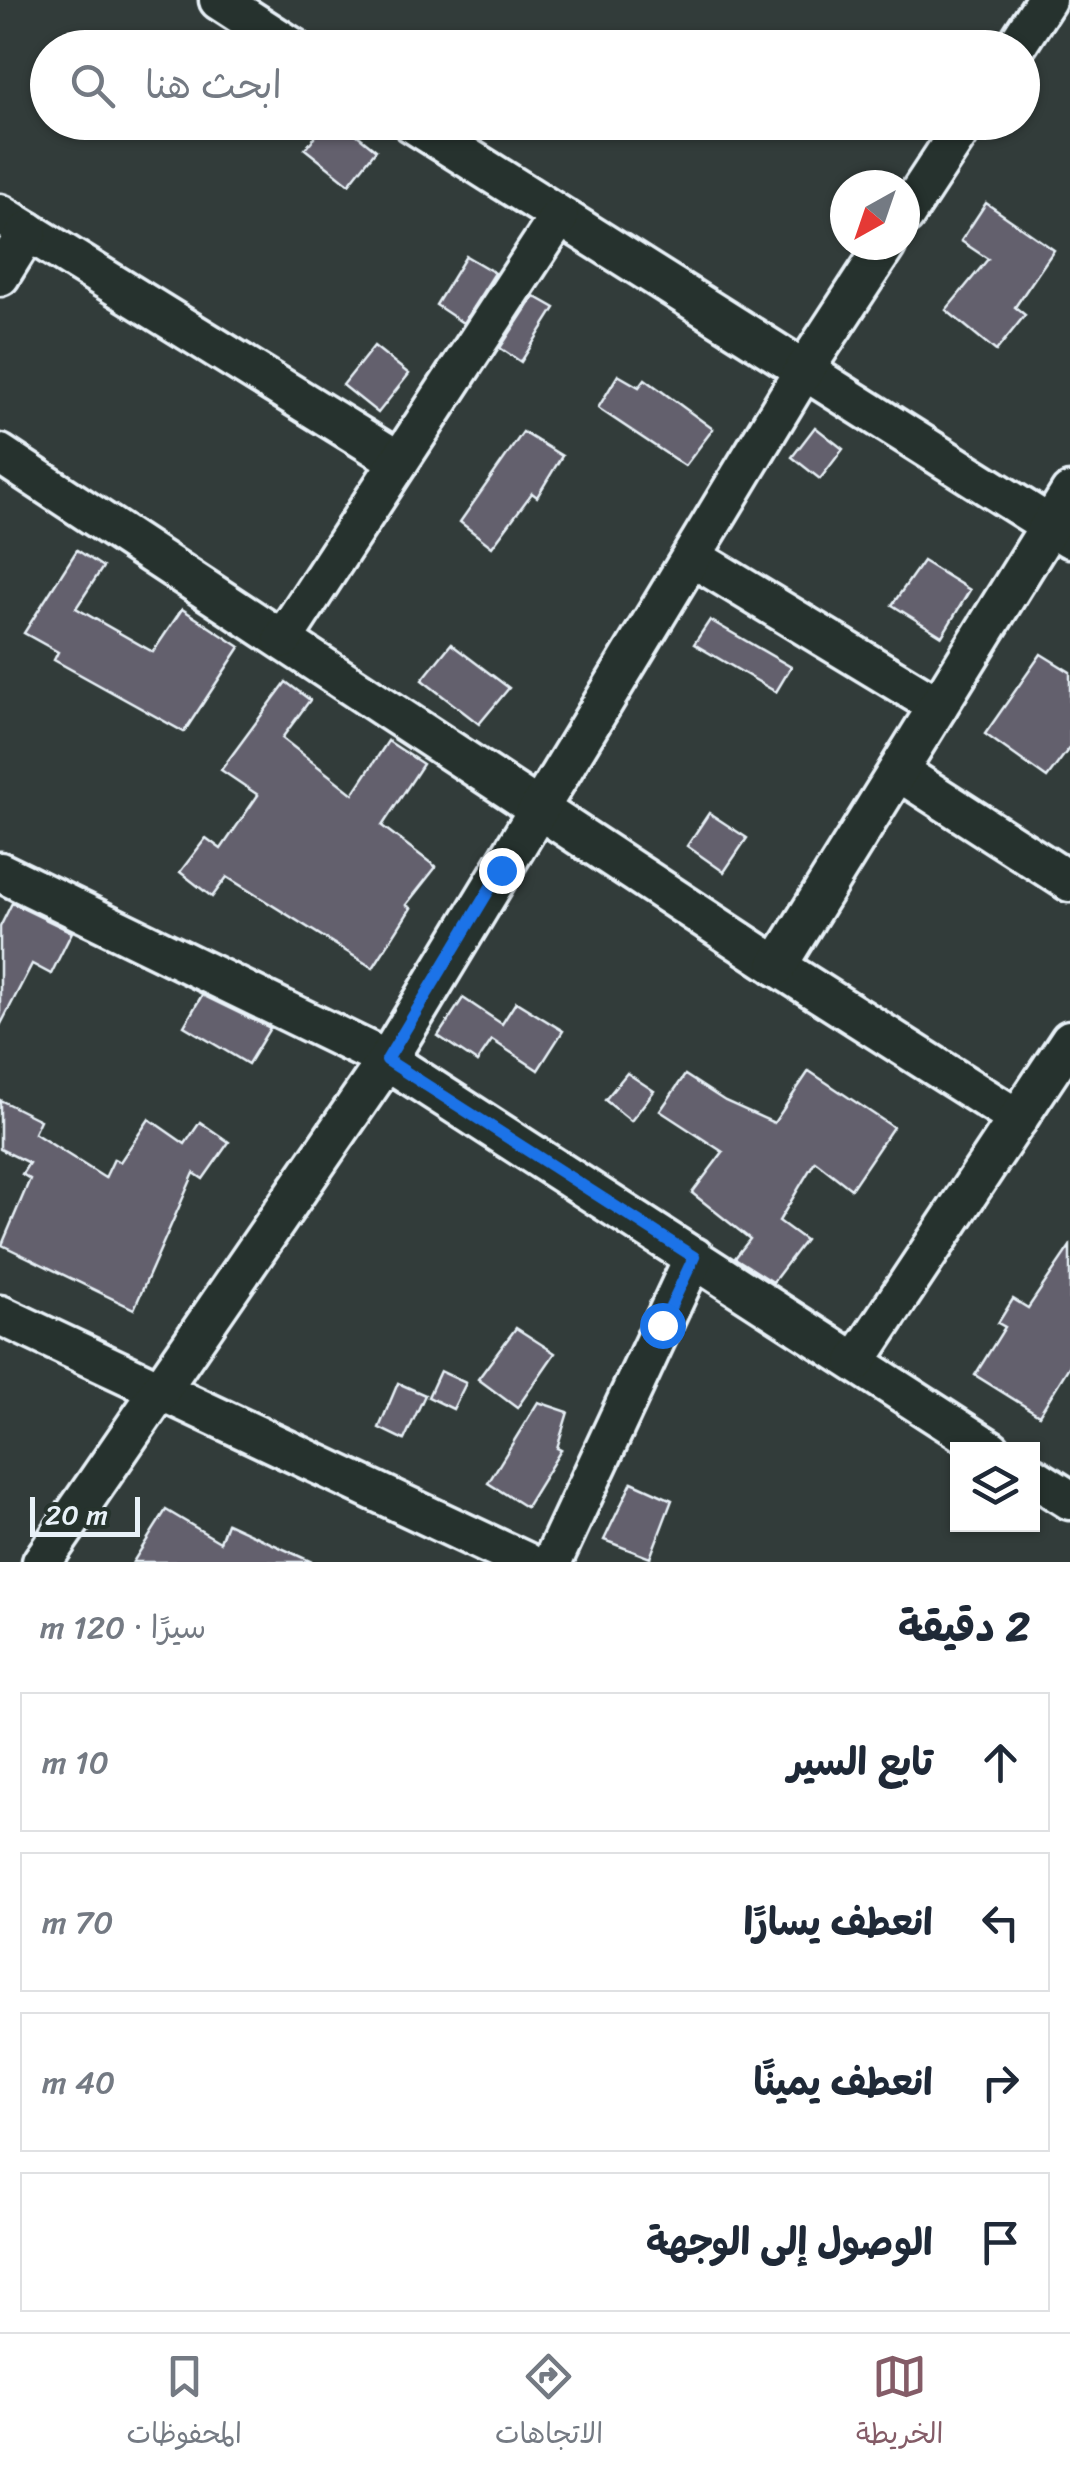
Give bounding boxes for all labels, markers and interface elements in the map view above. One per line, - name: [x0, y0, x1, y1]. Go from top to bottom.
- search box: [30, 30, 1040, 140]
- text: ابحث هنا: [145, 52, 282, 119]
- icon: search: [65, 58, 120, 113]
- north arrow: [830, 170, 920, 260]
- route end: [479, 848, 525, 894]
- route start: [640, 1303, 686, 1349]
- map controls: [950, 1442, 1040, 1532]
- button: layers: [950, 1442, 1040, 1532]
- text: 20 m: [45, 1490, 108, 1539]
- scale bar: [30, 1492, 140, 1536]
- text: 2 دقيقة: [898, 1590, 1030, 1664]
- text: سيرًا · 120 m: [40, 1599, 206, 1656]
- text: تابع السير: [788, 1729, 933, 1796]
- text: 10 m: [42, 1734, 109, 1791]
- icon: ahead: [973, 1735, 1028, 1790]
- text: انعطف يسارًا: [744, 1889, 933, 1956]
- text: 70 m: [42, 1894, 113, 1951]
- icon: left: [973, 1895, 1028, 1950]
- text: انعطف يمينًا: [753, 2049, 933, 2116]
- text: 40 m: [42, 2054, 115, 2111]
- icon: right: [973, 2055, 1028, 2110]
- text: الوصول إلى الوجهة: [646, 2209, 933, 2276]
- icon: arrive: [973, 2215, 1028, 2270]
- tab: المحفوظات: [127, 2349, 242, 2458]
- tab: الاتجاهات: [495, 2349, 603, 2458]
- tab: الخريطة: [856, 2349, 943, 2458]

